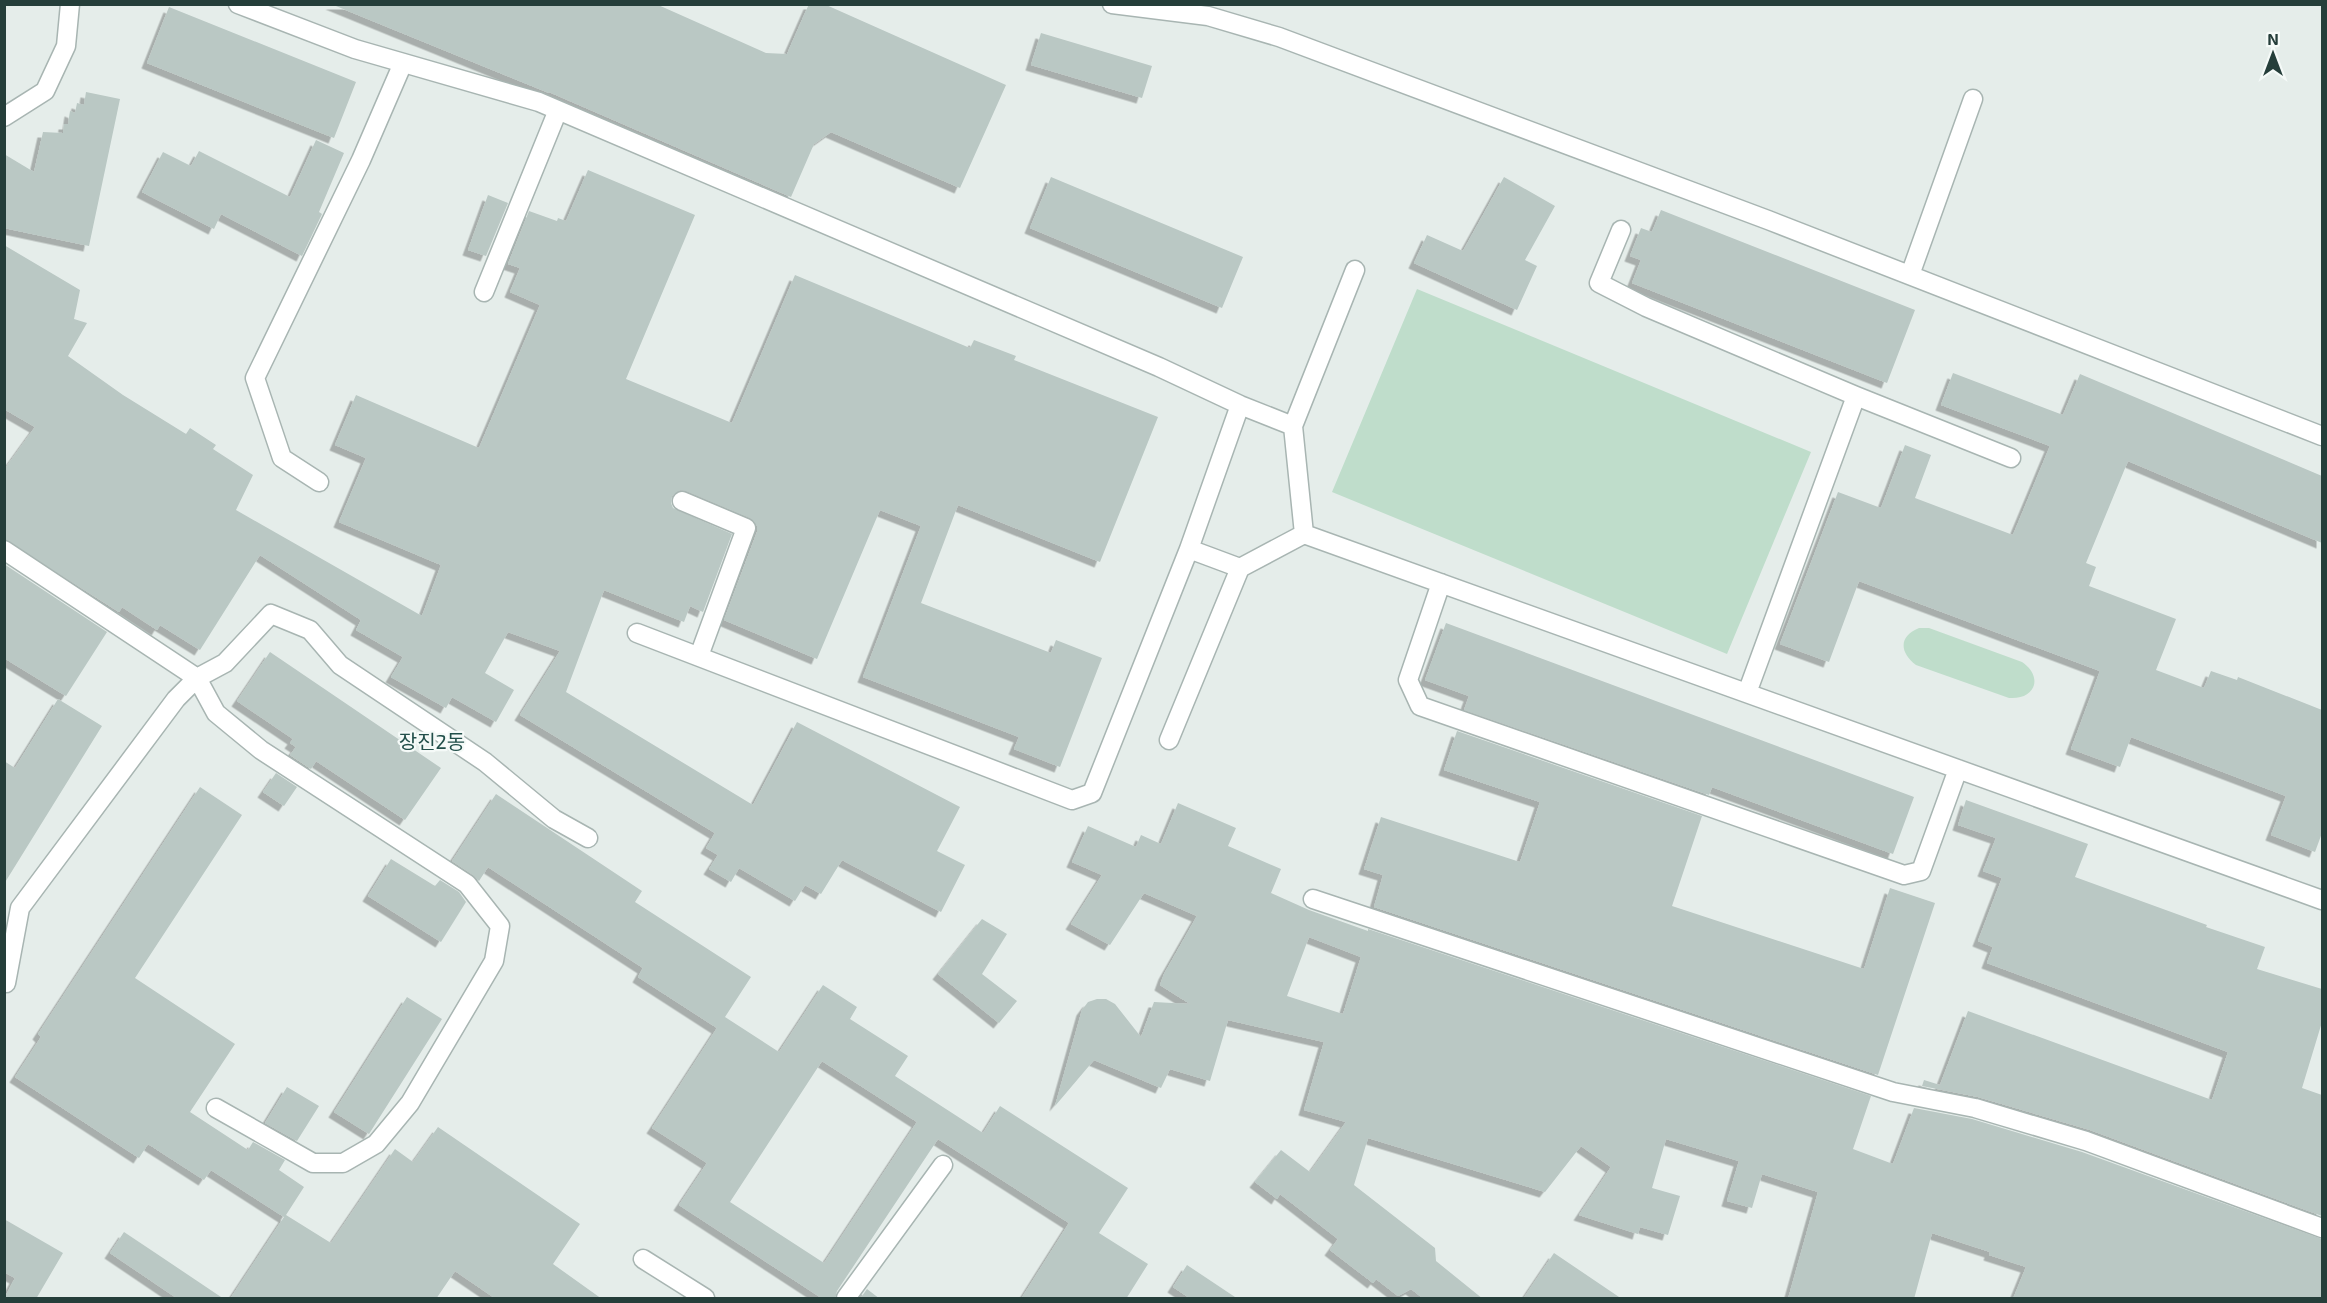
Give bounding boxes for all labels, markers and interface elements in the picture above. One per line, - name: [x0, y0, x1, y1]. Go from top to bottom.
- north arrow: [2243, 24, 2303, 84]
- text: N: [2267, 29, 2279, 48]
- district label: 장진2동: [399, 729, 465, 753]

